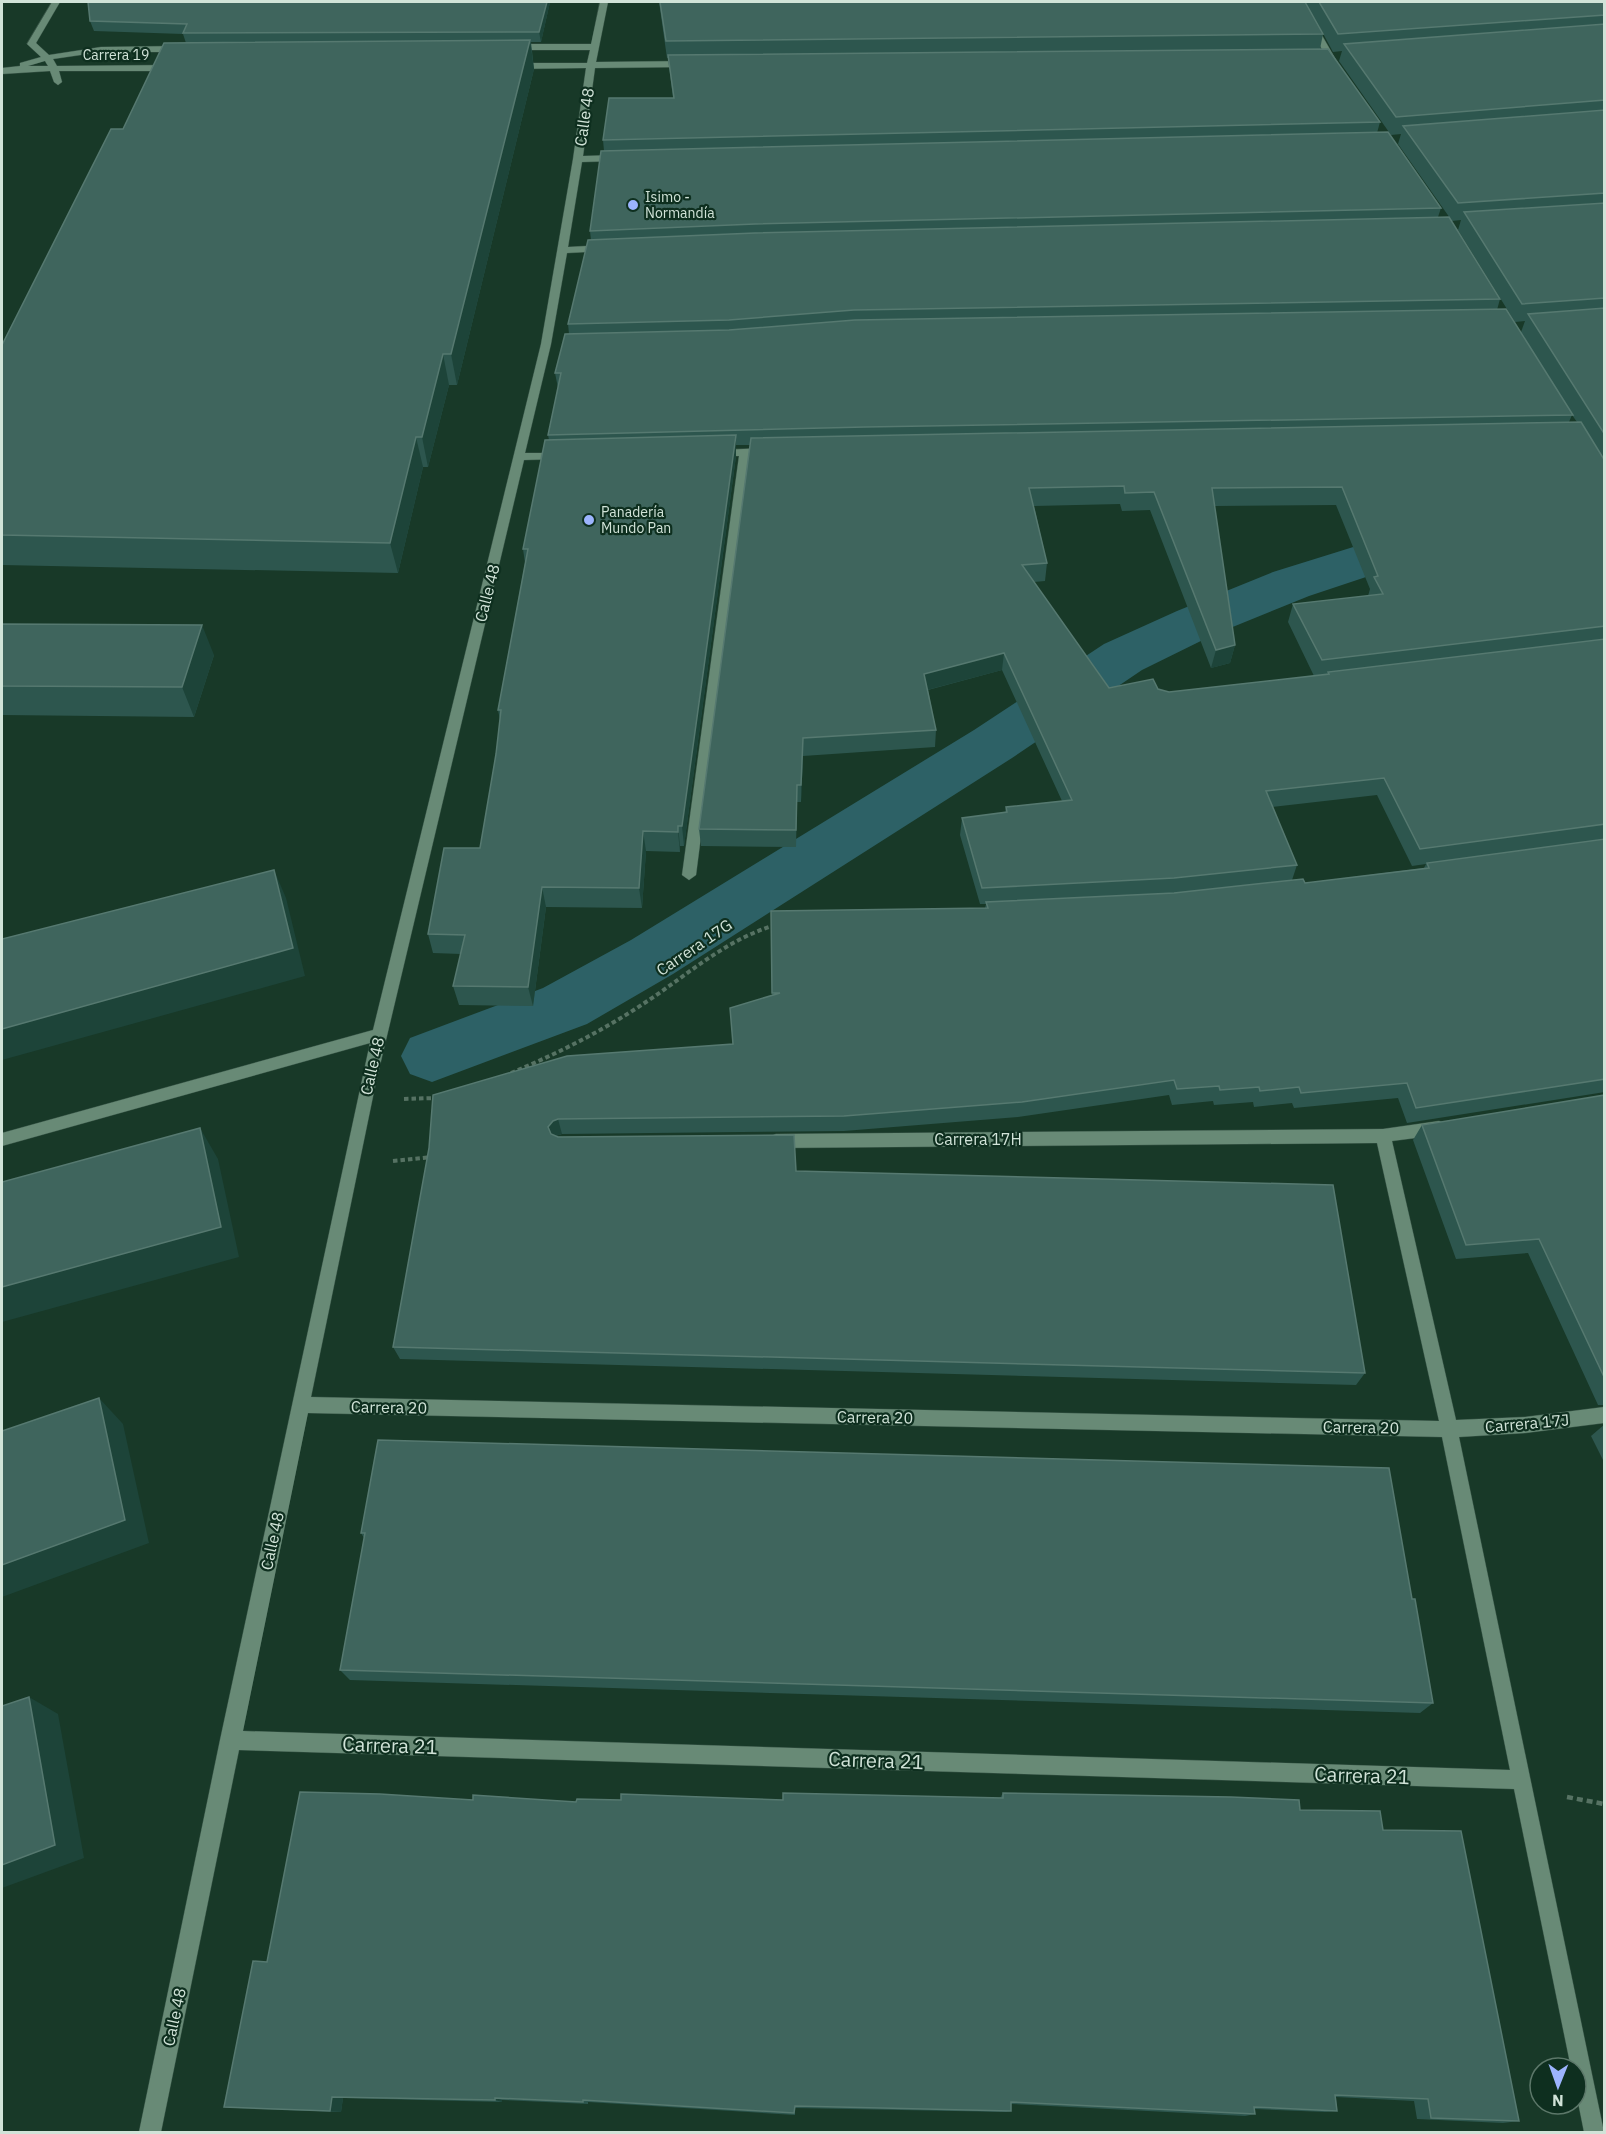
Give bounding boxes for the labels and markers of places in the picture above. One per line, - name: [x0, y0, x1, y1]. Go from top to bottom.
- place label: Isimo - Normandía: [645, 188, 715, 222]
- marker: Isimo - Normandía: [626, 198, 640, 212]
- place label: Panadería Mundo Pan: [601, 503, 671, 537]
- marker: Panadería Mundo Pan: [582, 513, 596, 527]

